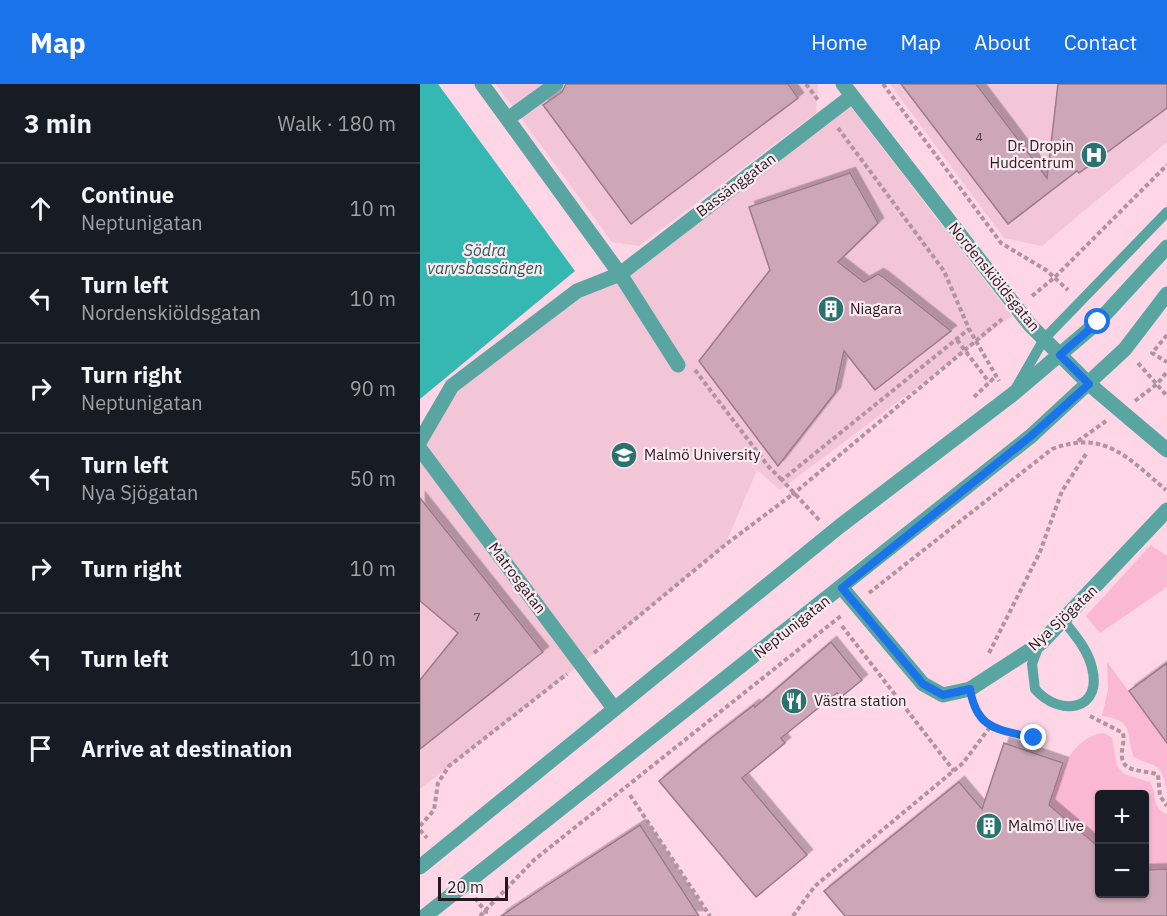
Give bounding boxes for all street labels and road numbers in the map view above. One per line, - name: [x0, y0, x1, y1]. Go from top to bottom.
- street label: Bassänggatan: [692, 149, 779, 221]
- street label: Nordenskiöldsgatan: [945, 218, 1044, 335]
- street label: Matrosgatan: [484, 538, 550, 617]
- street label: Nya Sjögatan: [1024, 581, 1101, 655]
- street label: Neptunigatan: [750, 591, 833, 662]

